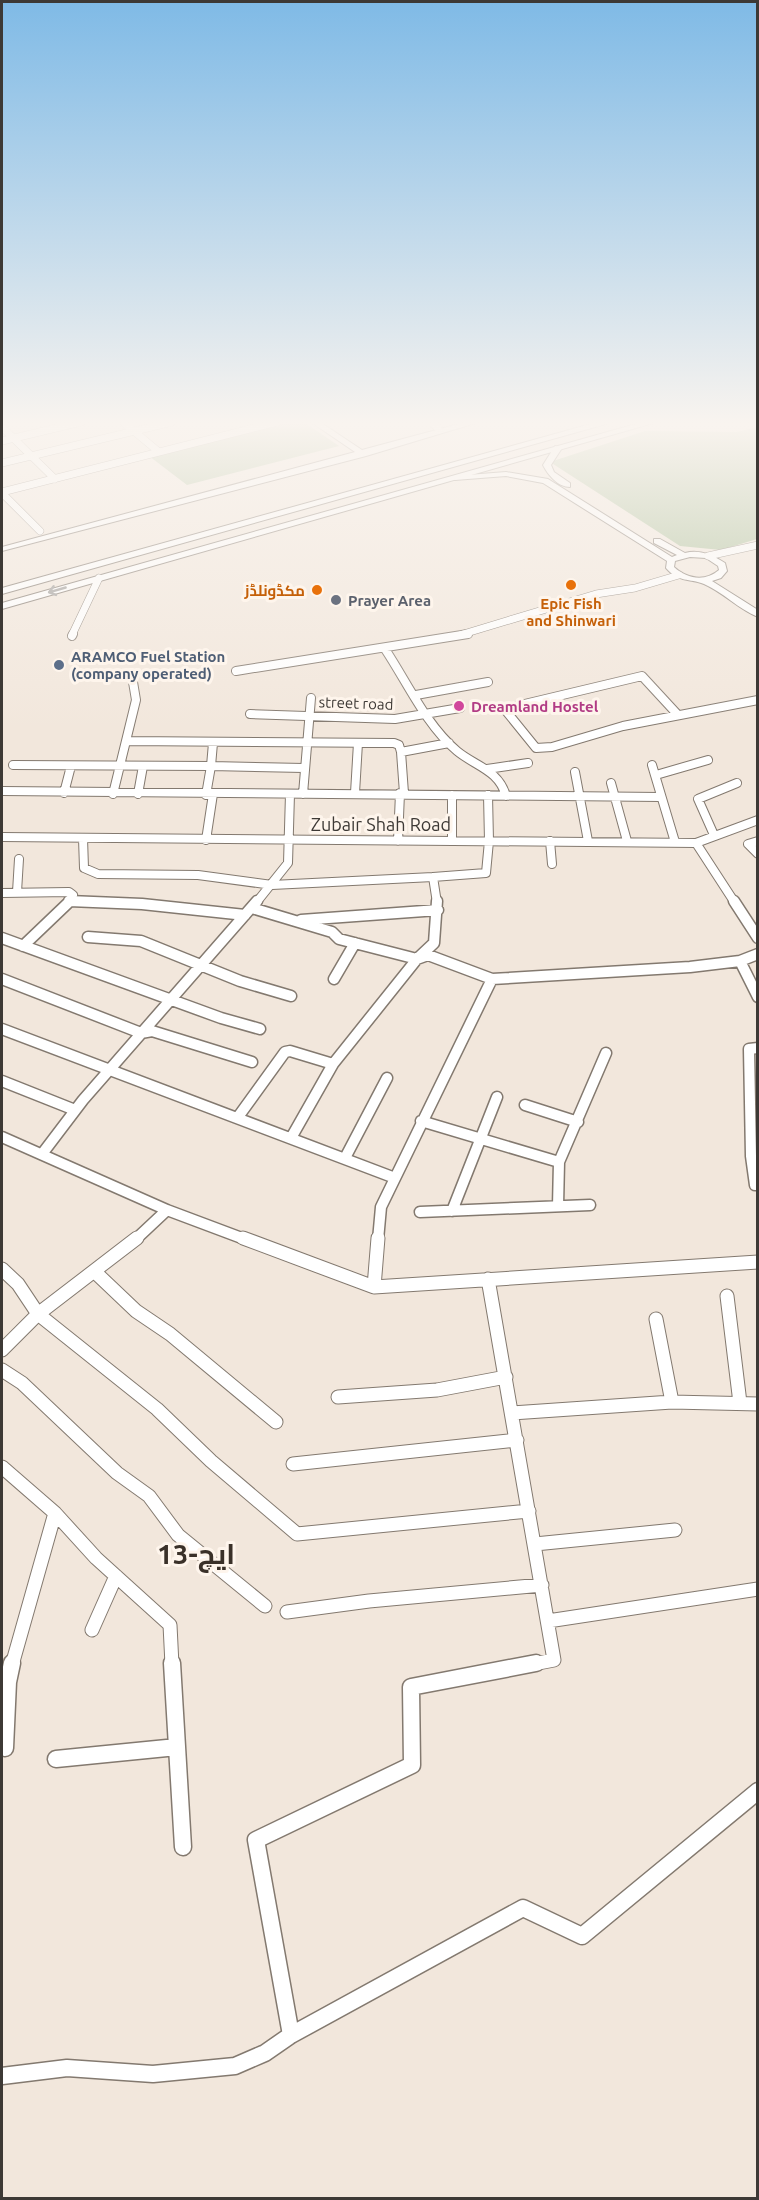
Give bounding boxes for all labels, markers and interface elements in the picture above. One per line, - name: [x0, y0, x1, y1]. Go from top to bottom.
- marker: Epic Fish and Shinwari: [564, 578, 578, 592]
- place label: مکڈونلڈز: [244, 582, 305, 600]
- marker: مکڈونلڈز: [310, 583, 324, 597]
- one-way arrow: [48, 585, 67, 596]
- place label: Prayer Area: [348, 592, 431, 609]
- marker: Prayer Area: [329, 593, 343, 607]
- place label: Epic Fish and Shinwari: [526, 595, 616, 629]
- place label: ARAMCO Fuel Station (company operated): [71, 648, 225, 682]
- marker: ARAMCO Fuel Station (company operated): [52, 658, 66, 672]
- street label: street road: [318, 693, 394, 713]
- place label: Dreamland Hostel: [471, 698, 599, 715]
- marker: Dreamland Hostel: [452, 699, 466, 713]
- street label: Zubair Shah Road: [311, 814, 451, 834]
- district label: ایچ-13: [157, 1538, 235, 1573]

